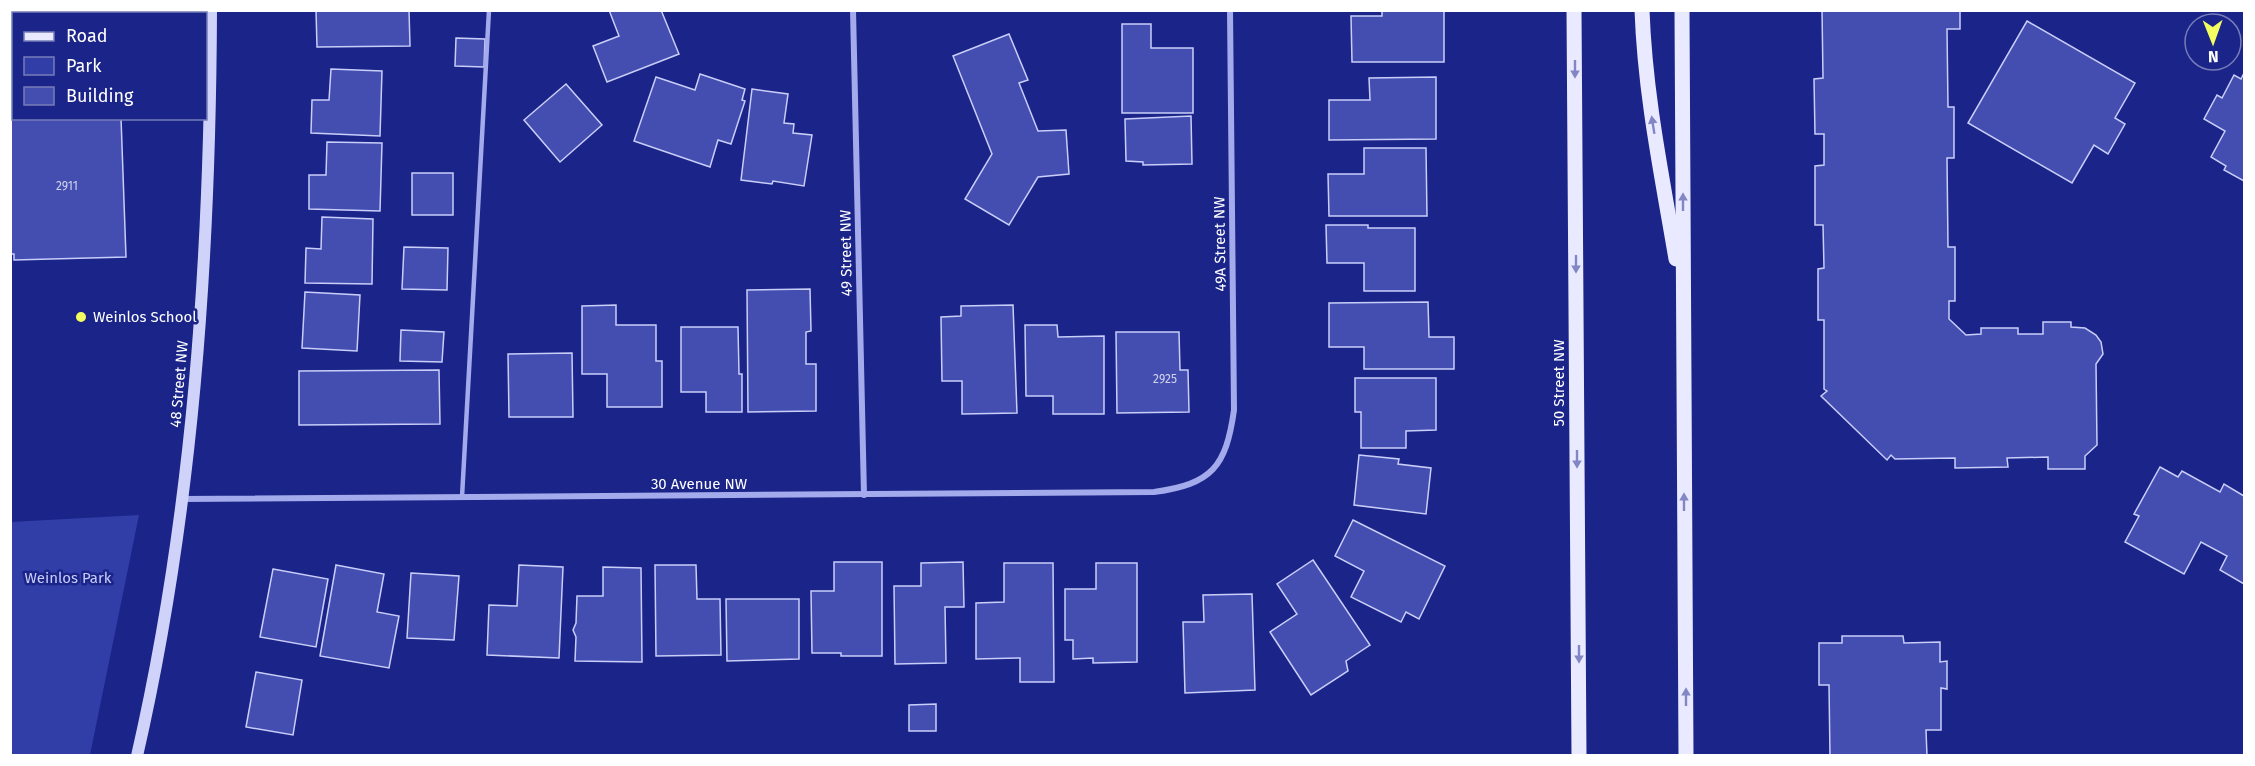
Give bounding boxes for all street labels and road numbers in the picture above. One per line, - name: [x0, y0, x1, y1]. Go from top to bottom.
- street label: 49A Street NW: [1210, 196, 1230, 292]
- street label: 49 Street NW: [836, 209, 856, 297]
- street label: 48 Street NW: [166, 339, 192, 428]
- street label: 50 Street NW: [1550, 339, 1568, 427]
- street label: 30 Avenue NW: [651, 475, 748, 493]

